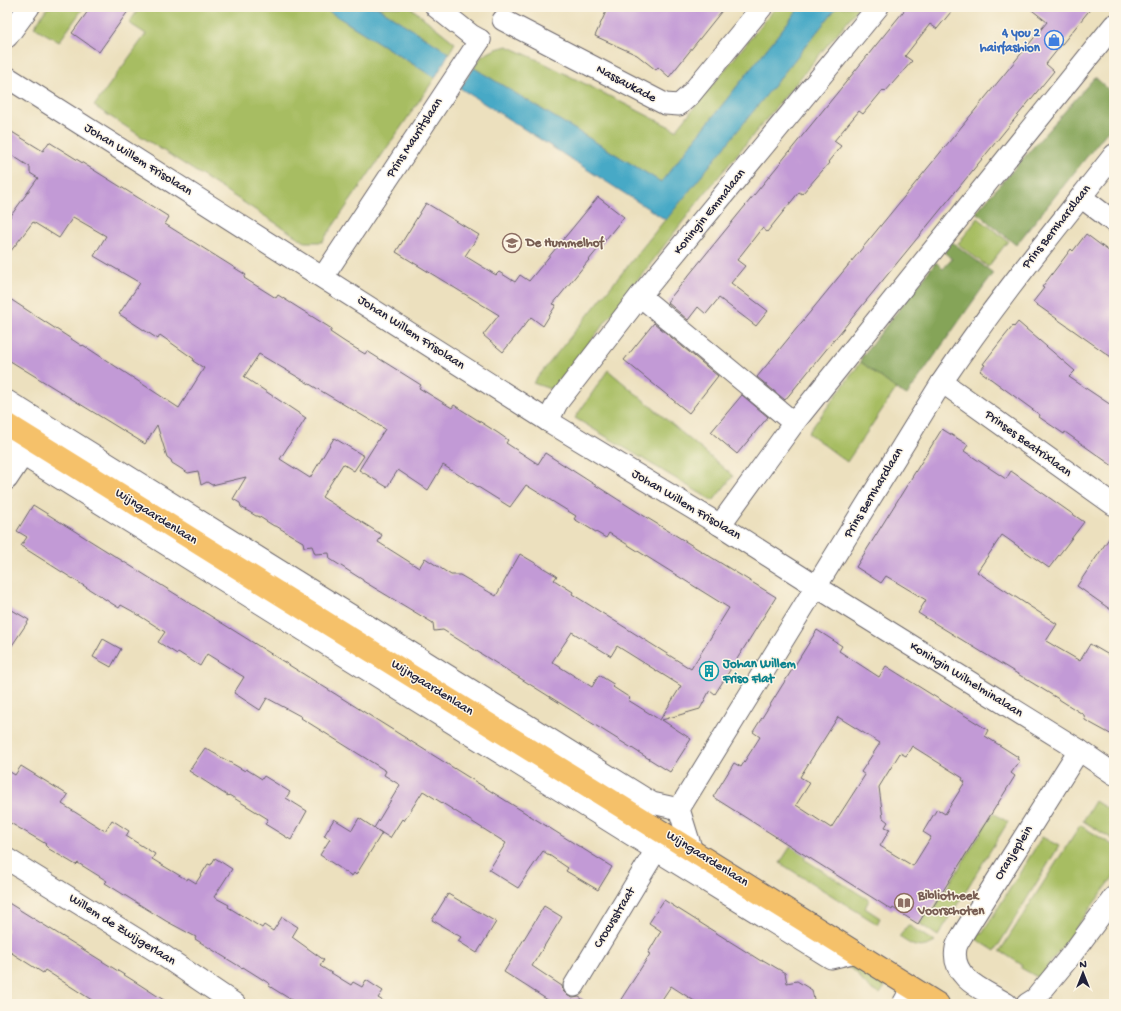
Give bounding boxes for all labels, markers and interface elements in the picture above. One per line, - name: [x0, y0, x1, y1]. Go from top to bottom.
- place label: 4 you 2 hairfashion: [980, 26, 1041, 56]
- shop icon: 4 you 2 hairfashion: [1043, 29, 1065, 51]
- street label: Nassaukade: [593, 62, 659, 106]
- street label: Prins Mauritslaan: [383, 95, 447, 181]
- street label: Johan Willem Frisolaan: [81, 121, 196, 200]
- street label: Koningin Emmalaan: [671, 166, 750, 258]
- street label: Prins Bernhardlaan: [1019, 181, 1095, 273]
- school or university icon: De Hummelhof: [501, 232, 523, 254]
- place label: De Hummelhof: [525, 235, 606, 251]
- street label: Johan Willem Frisolaan: [355, 293, 468, 374]
- street label: Prinses Beatrixlaan: [981, 407, 1075, 481]
- street label: Prins Bernhardlaan: [841, 444, 907, 542]
- street label: Johan Willem Frisolaan: [629, 466, 744, 544]
- street label: Wijngaardenlaan: [112, 486, 201, 549]
- street label: Koningin Wilhelminalaan: [907, 639, 1026, 721]
- street label: Wijngaardenlaan: [388, 657, 477, 720]
- place label: Johan Willem Friso Flat: [722, 657, 796, 687]
- building icon: Johan Willem Friso Flat: [698, 660, 720, 682]
- street label: Oranjeplein: [991, 822, 1037, 883]
- street label: Wijngaardenlaan: [663, 828, 752, 891]
- street label: Crocusstraat: [591, 883, 640, 951]
- place label: Bibliotheek Voorschoten: [917, 889, 985, 919]
- street label: Willem de Zwijgerlaan: [66, 891, 179, 969]
- library icon: Bibliotheek Voorschoten: [893, 892, 915, 914]
- north arrow: [1063, 953, 1103, 993]
- text: N: [1079, 959, 1087, 971]

